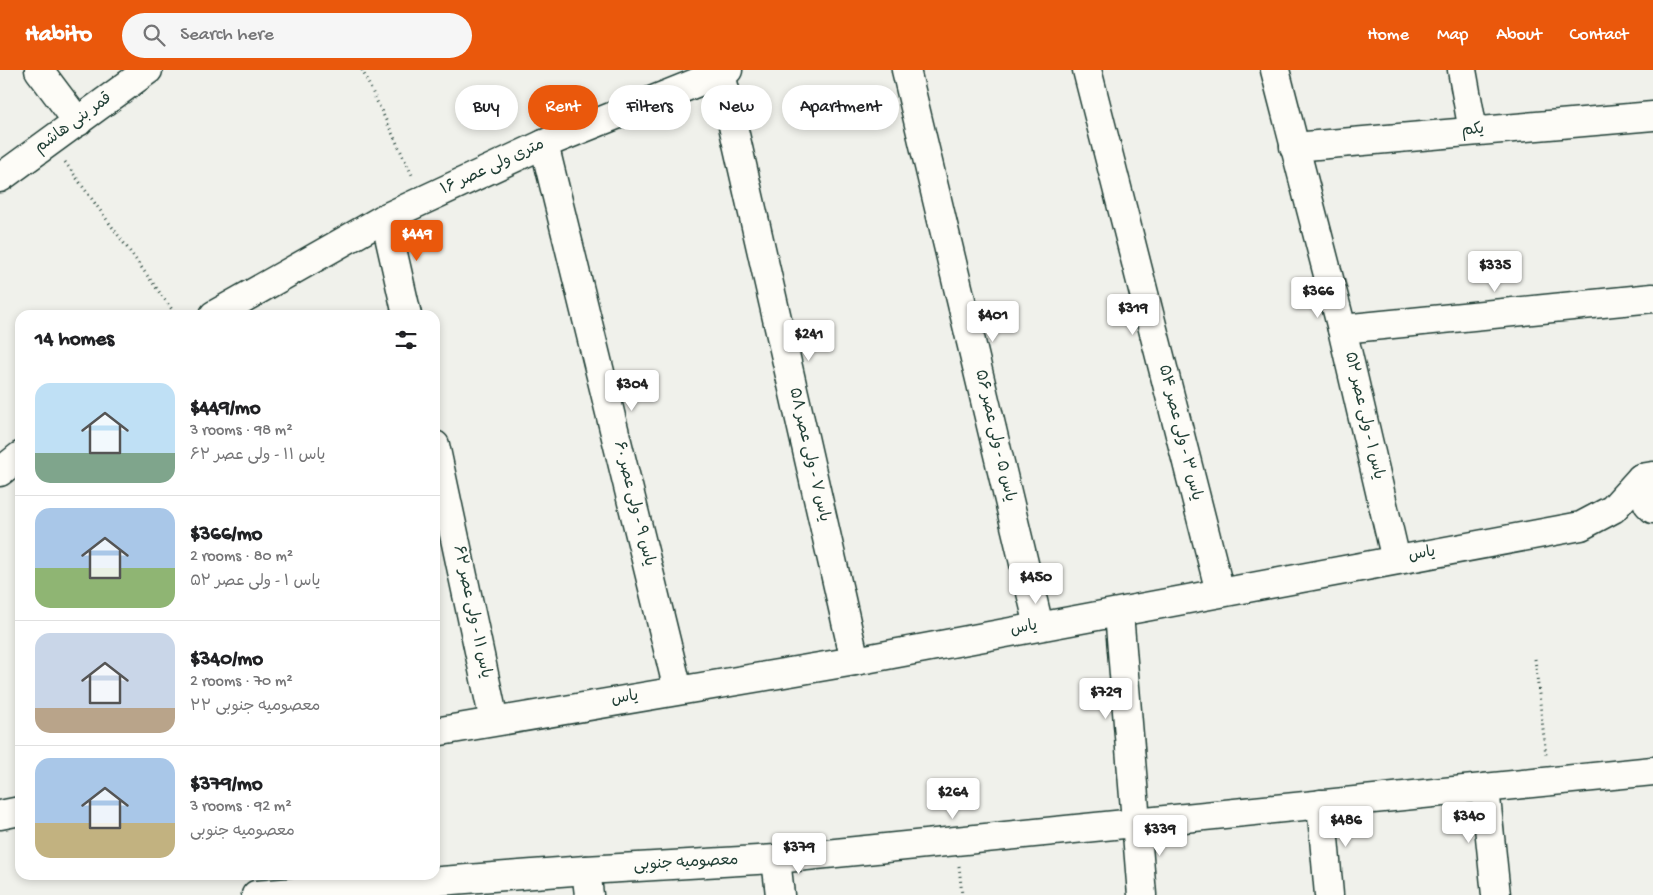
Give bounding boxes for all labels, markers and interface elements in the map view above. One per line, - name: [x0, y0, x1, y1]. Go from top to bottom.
- search box: [122, 13, 472, 58]
- text: Habito: [25, 21, 92, 50]
- icon: search: [140, 21, 168, 49]
- text: Search here: [180, 24, 274, 47]
- text: Home: [1367, 25, 1409, 46]
- text: Map: [1437, 25, 1468, 46]
- text: About: [1496, 25, 1542, 46]
- text: Contact: [1570, 25, 1628, 46]
- chip: Buy: [455, 85, 518, 130]
- chip: Rent: [528, 85, 598, 130]
- chip: Filters: [608, 85, 691, 130]
- chip: New: [701, 85, 772, 130]
- chip: Apartment: [782, 85, 899, 130]
- street label: قمر بنی هاشم: [32, 90, 116, 158]
- street label: یکم: [1461, 121, 1485, 141]
- street label: ۱۶ متری ولی عصر: [438, 136, 548, 200]
- pin: $449: [387, 220, 447, 262]
- text: $449: [402, 226, 432, 245]
- pin: $335: [1465, 250, 1525, 293]
- text: $335: [1479, 257, 1511, 276]
- pin: $366: [1288, 276, 1348, 319]
- text: $366: [1302, 283, 1334, 302]
- pin: $319: [1103, 294, 1163, 336]
- pin: $401: [963, 300, 1023, 343]
- text: $319: [1118, 300, 1148, 319]
- text: $401: [978, 307, 1008, 326]
- pin: $241: [779, 320, 839, 362]
- icon: filters: [392, 326, 420, 354]
- text: $241: [794, 326, 824, 345]
- text: 14 homes: [35, 328, 114, 353]
- street label: یاس ۱ - ولی عصر ۵۲: [1339, 350, 1387, 482]
- street label: یاس ۳ - ولی عصر ۵۴: [1153, 363, 1205, 503]
- street label: یاس ۵ - ولی عصر ۵۶: [970, 368, 1018, 504]
- pin: $304: [602, 370, 662, 412]
- text: $304: [616, 376, 648, 395]
- street label: یاس ۷ - ولی عصر ۵۸: [783, 386, 833, 524]
- text: $449/mo: [190, 397, 261, 422]
- icon: home: [75, 403, 135, 463]
- text: 3 rooms · 98 m²: [190, 422, 292, 441]
- street label: یاس ۹ - ولی عصر ۶۰: [608, 439, 658, 569]
- text: یاس ۱۱ - ولی عصر ۶۲: [190, 447, 325, 466]
- text: $366/mo: [190, 523, 262, 548]
- icon: home: [75, 528, 135, 588]
- street label: یاس: [1407, 543, 1437, 567]
- street label: یاس ۱۱ - ولی عصر ۶۲: [448, 544, 494, 680]
- text: 2 rooms · 80 m²: [190, 548, 293, 567]
- pin: $450: [1006, 562, 1066, 605]
- text: $450: [1020, 569, 1052, 588]
- text: یاس ۱ - ولی عصر ۵۲: [190, 573, 320, 592]
- street label: یاس: [1009, 617, 1039, 641]
- text: $340/mo: [190, 648, 263, 673]
- icon: home: [75, 653, 135, 713]
- text: 2 rooms · 70 m²: [190, 673, 293, 692]
- pin: $729: [1076, 678, 1136, 720]
- text: $729: [1090, 684, 1122, 703]
- street label: یاس: [610, 688, 640, 710]
- text: معصومیه جنوبی ۲۲: [190, 698, 320, 717]
- text: $379/mo: [190, 773, 263, 798]
- icon: home: [75, 778, 135, 838]
- pin: $264: [923, 778, 983, 820]
- text: $264: [938, 784, 968, 803]
- text: 3 rooms · 92 m²: [190, 798, 292, 817]
- pin: $340: [1439, 802, 1499, 844]
- pin: $486: [1316, 806, 1376, 848]
- text: $340: [1453, 808, 1485, 827]
- text: $486: [1330, 812, 1362, 831]
- pin: $339: [1130, 814, 1190, 857]
- text: $339: [1144, 821, 1176, 840]
- text: معصومیه جنوبی: [190, 823, 295, 842]
- pin: $379: [769, 832, 829, 875]
- text: $379: [783, 839, 815, 858]
- street label: معصومیه جنوبی: [633, 852, 739, 876]

